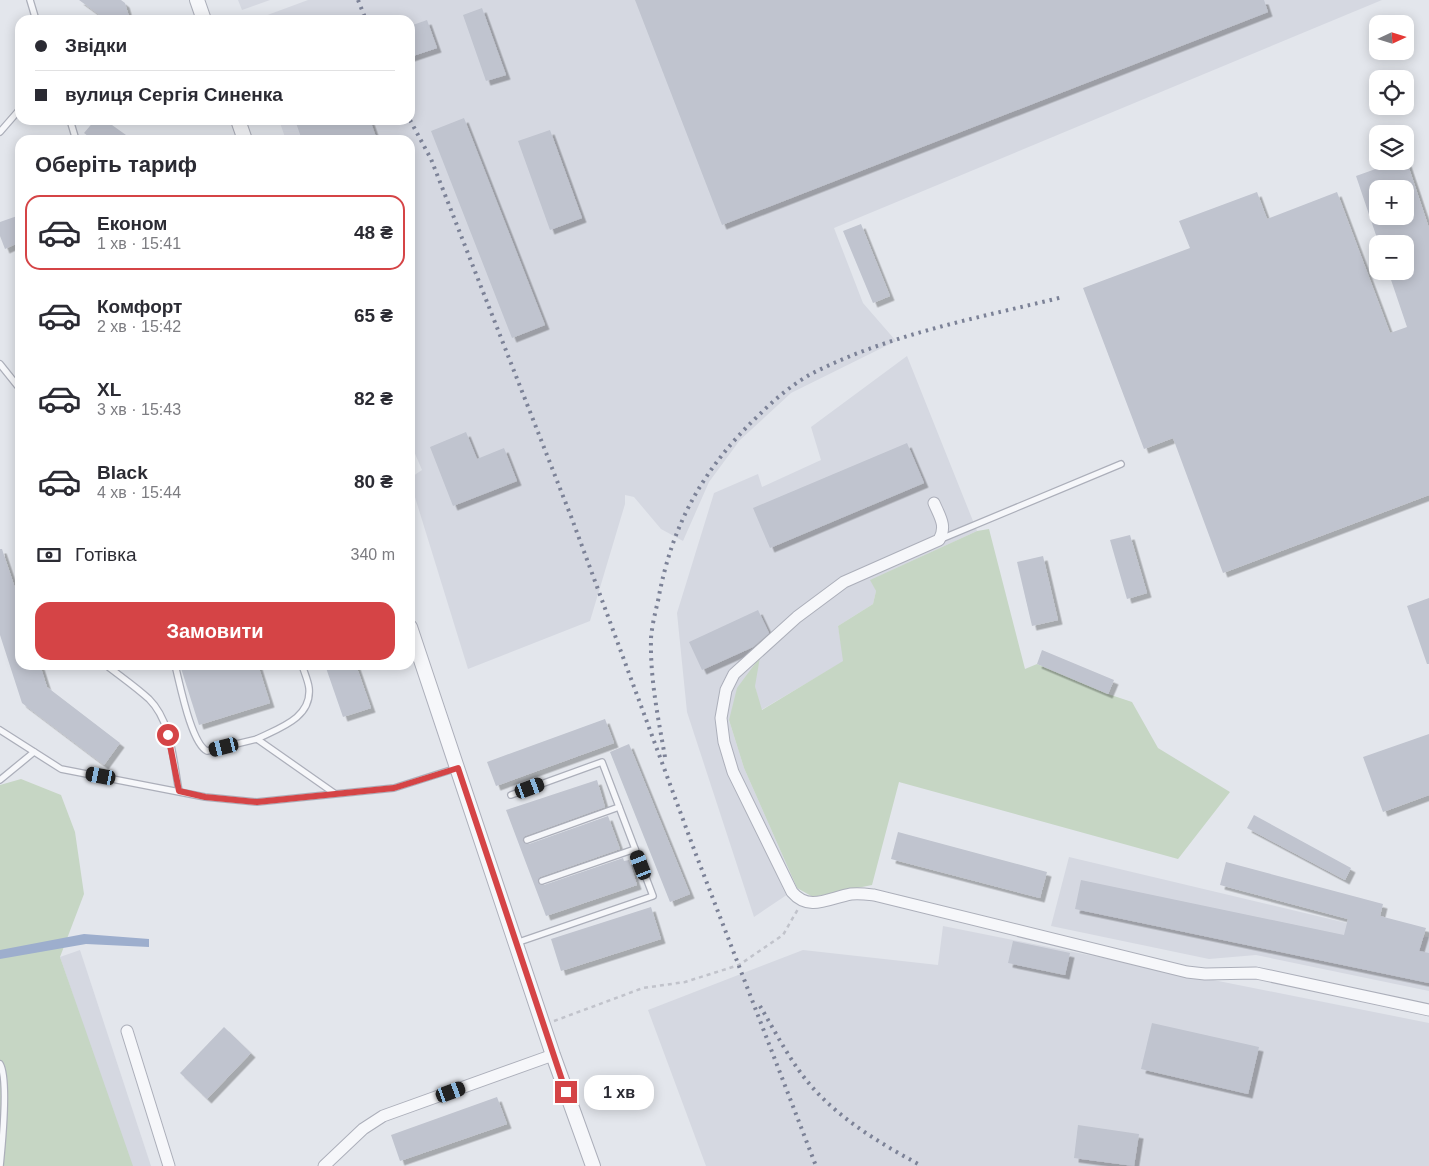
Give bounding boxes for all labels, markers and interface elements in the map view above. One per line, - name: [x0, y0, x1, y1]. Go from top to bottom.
- north arrow: [1369, 15, 1414, 60]
- map controls: [1369, 15, 1414, 280]
- text: Звідки: [65, 35, 127, 56]
- button: locate: [1369, 70, 1414, 115]
- text: вулиця Сергія Синенка: [65, 84, 283, 105]
- button: layers: [1369, 125, 1414, 170]
- text: Оберіть тариф: [35, 152, 197, 177]
- button: +: [1369, 180, 1414, 225]
- icon: car: [37, 210, 82, 255]
- text: Економ: [97, 213, 167, 234]
- text: 48 ₴: [354, 222, 393, 243]
- text: 1 хв · 15:41: [97, 235, 181, 252]
- button: −: [1369, 235, 1414, 280]
- icon: car: [37, 293, 82, 338]
- text: Комфорт: [97, 296, 182, 317]
- text: 65 ₴: [354, 305, 393, 326]
- text: 2 хв · 15:42: [97, 318, 181, 335]
- icon: car: [37, 376, 82, 421]
- text: XL: [97, 379, 121, 400]
- text: 82 ₴: [354, 388, 393, 409]
- text: 3 хв · 15:43: [97, 401, 181, 418]
- icon: car: [37, 459, 82, 504]
- text: Black: [97, 462, 148, 483]
- text: 80 ₴: [354, 471, 393, 492]
- text: 4 хв · 15:44: [97, 484, 181, 501]
- icon: cash: [35, 541, 63, 569]
- text: Готівка: [75, 544, 136, 565]
- text: 340 m: [351, 546, 395, 563]
- button: Замовити: [35, 602, 395, 660]
- route start: [157, 724, 179, 746]
- car: [207, 736, 240, 758]
- car: [84, 766, 117, 786]
- car: [513, 776, 546, 800]
- car: [628, 848, 653, 882]
- callout: 1 хв: [584, 1074, 654, 1110]
- car: [434, 1080, 467, 1104]
- route end: [555, 1081, 577, 1103]
- text: 1 хв: [603, 1084, 635, 1101]

